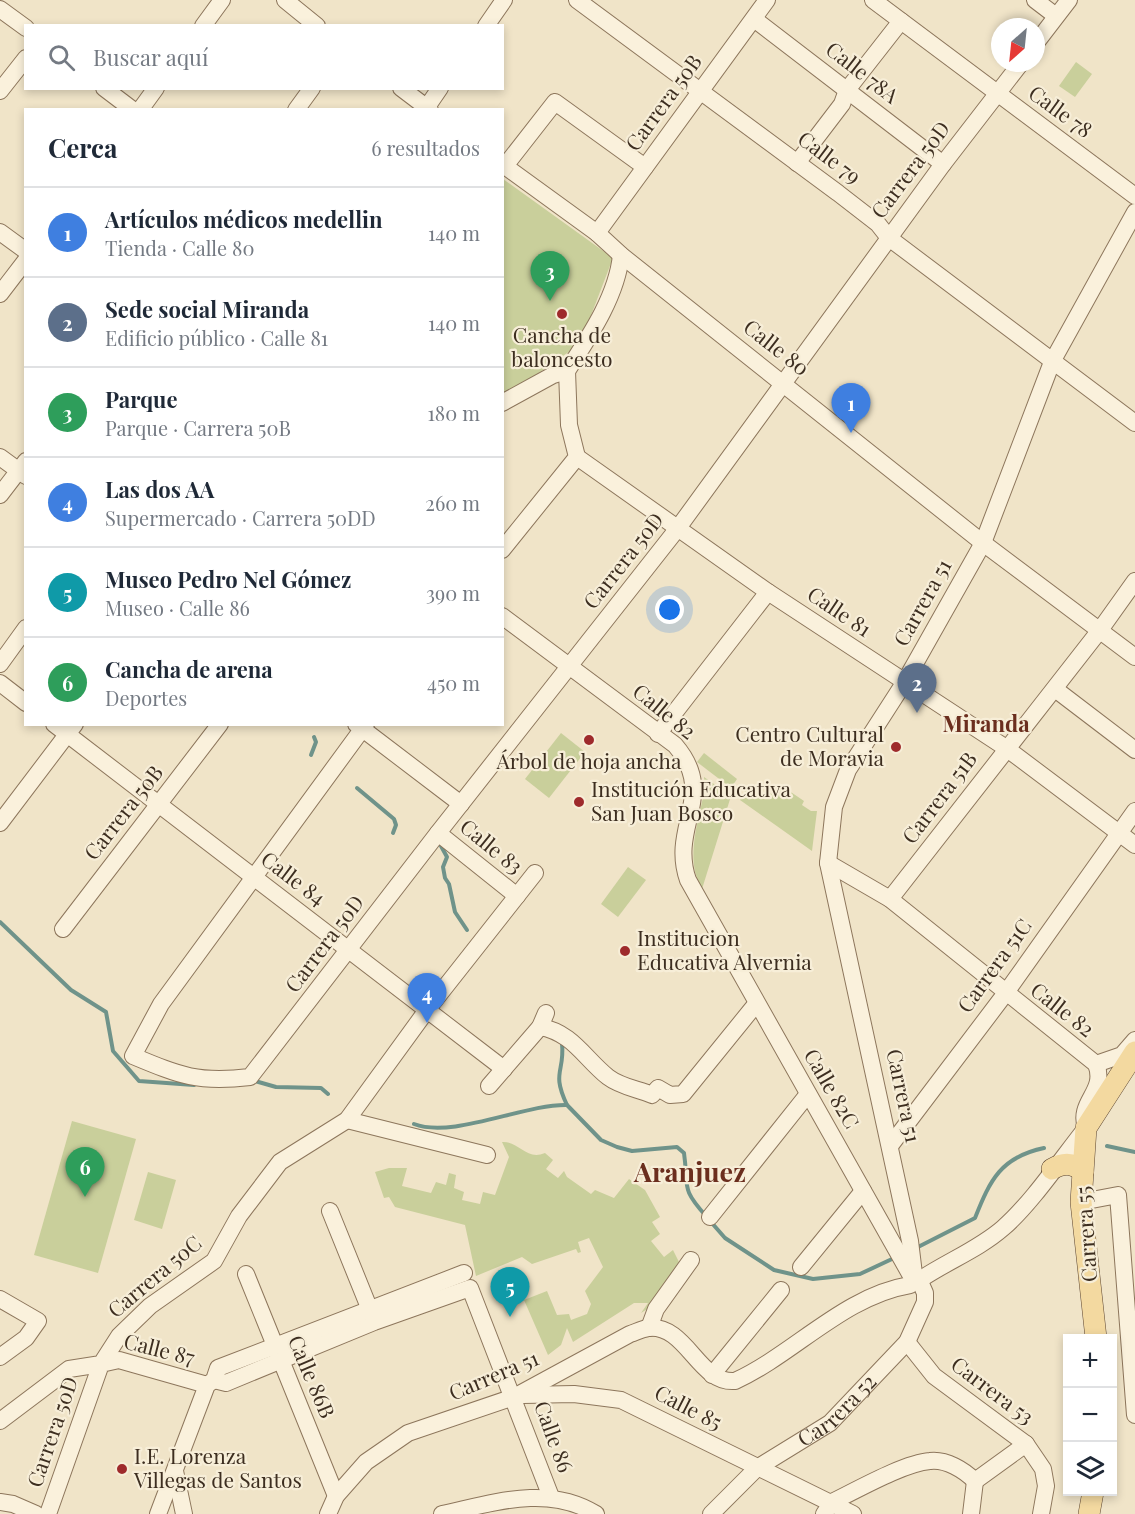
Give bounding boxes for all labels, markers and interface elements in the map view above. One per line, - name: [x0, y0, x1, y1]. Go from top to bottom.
- north arrow: [991, 18, 1045, 72]
- search box: [24, 24, 504, 90]
- street label: Calle 78A: [821, 34, 906, 109]
- icon: search: [45, 41, 78, 74]
- text: Buscar aquí: [93, 42, 208, 72]
- street label: Carrera 50B: [618, 48, 707, 156]
- street label: Calle 78: [1024, 78, 1099, 143]
- street label: Carrera 50D: [864, 114, 955, 223]
- street label: Calle 79: [793, 124, 867, 189]
- text: Cerca: [48, 130, 117, 165]
- text: 6 resultados: [371, 134, 480, 161]
- text: Artículos médicos medellin: [105, 204, 382, 234]
- text: 1: [64, 219, 71, 246]
- text: 140 m: [428, 219, 480, 246]
- text: Tienda · Calle 80: [105, 234, 254, 261]
- pin: 3: [530, 252, 570, 301]
- text: Sede social Miranda: [105, 294, 309, 324]
- marker: Cancha de baloncesto: [555, 307, 569, 321]
- text: 2: [62, 309, 73, 336]
- text: 140 m: [428, 309, 480, 336]
- street label: Calle 80: [739, 312, 816, 381]
- place label: Cancha de baloncesto: [511, 320, 613, 372]
- text: Edificio público · Calle 81: [105, 324, 328, 351]
- text: Parque: [105, 384, 178, 414]
- pin: 1: [832, 384, 870, 433]
- text: 3: [63, 399, 72, 426]
- text: 180 m: [427, 399, 480, 426]
- text: Parque · Carrera 50B: [105, 414, 291, 441]
- text: Las dos AA: [105, 474, 215, 504]
- text: 4: [62, 489, 73, 516]
- text: 260 m: [425, 489, 480, 516]
- text: Supermercado · Carrera 50DD: [105, 504, 376, 531]
- street label: Carrera 50D: [576, 506, 669, 614]
- street label: Carrera 51: [886, 553, 957, 650]
- text: Museo Pedro Nel Gómez: [105, 564, 351, 594]
- text: 5: [63, 579, 72, 606]
- text: 390 m: [426, 579, 480, 606]
- street label: Calle 81: [803, 579, 878, 642]
- text: Museo · Calle 86: [105, 594, 250, 621]
- your location: [655, 595, 684, 624]
- text: Cancha de arena: [105, 654, 273, 684]
- pin: 2: [898, 664, 936, 713]
- text: 6: [62, 669, 73, 696]
- text: 450 m: [427, 669, 480, 696]
- street label: Calle 82: [628, 676, 703, 744]
- text: Deportes: [105, 684, 187, 711]
- district label: Miranda: [942, 708, 1030, 738]
- place label: Centro Cultural de Moravia: [735, 719, 885, 771]
- marker: Árbol de hoja ancha: [582, 733, 596, 747]
- marker: Centro Cultural de Moravia: [889, 740, 903, 754]
- street label: Carrera 51B: [895, 745, 982, 848]
- place label: Árbol de hoja ancha: [496, 746, 682, 774]
- street label: Carrera 50B: [77, 759, 168, 865]
- place label: Institución Educativa San Juan Bosco: [591, 774, 791, 826]
- marker: Institución Educativa San Juan Bosco: [572, 795, 586, 809]
- street label: Calle 83: [455, 812, 529, 879]
- street label: Calle 84: [256, 844, 332, 911]
- street label: Carrera 50D: [278, 888, 369, 997]
- street label: Carrera 51C: [950, 912, 1037, 1017]
- place label: Institucion Educativa Alvernia: [637, 923, 812, 975]
- marker: Institucion Educativa Alvernia: [618, 944, 632, 958]
- pin: 4: [408, 974, 446, 1023]
- street label: Calle 82: [1026, 975, 1101, 1042]
- street label: Calle 82C: [799, 1043, 867, 1133]
- street label: Carrera 51: [881, 1046, 929, 1145]
- pin: 6: [66, 1148, 104, 1197]
- district label: Aranjuez: [633, 1153, 746, 1189]
- street label: Carrera 55: [1068, 1185, 1102, 1283]
- street label: Carrera 50C: [101, 1228, 207, 1323]
- pin: 5: [490, 1268, 530, 1317]
- street label: Calle 87: [121, 1326, 198, 1370]
- street label: Calle 86B: [283, 1331, 343, 1422]
- map controls: [1063, 1334, 1117, 1496]
- button: +: [1063, 1334, 1117, 1388]
- street label: Carrera 51: [444, 1343, 543, 1406]
- street label: Carrera 53: [946, 1349, 1040, 1430]
- street label: Carrera 52: [791, 1367, 881, 1452]
- street label: Carrera 50D: [19, 1372, 83, 1490]
- street label: Calle 85: [650, 1377, 727, 1435]
- button: −: [1063, 1388, 1117, 1442]
- street label: Calle 86: [529, 1397, 581, 1476]
- place label: I.E. Lorenza Villegas de Santos: [133, 1441, 302, 1493]
- button: layers: [1063, 1442, 1117, 1496]
- marker: I.E. Lorenza Villegas de Santos: [115, 1462, 129, 1476]

